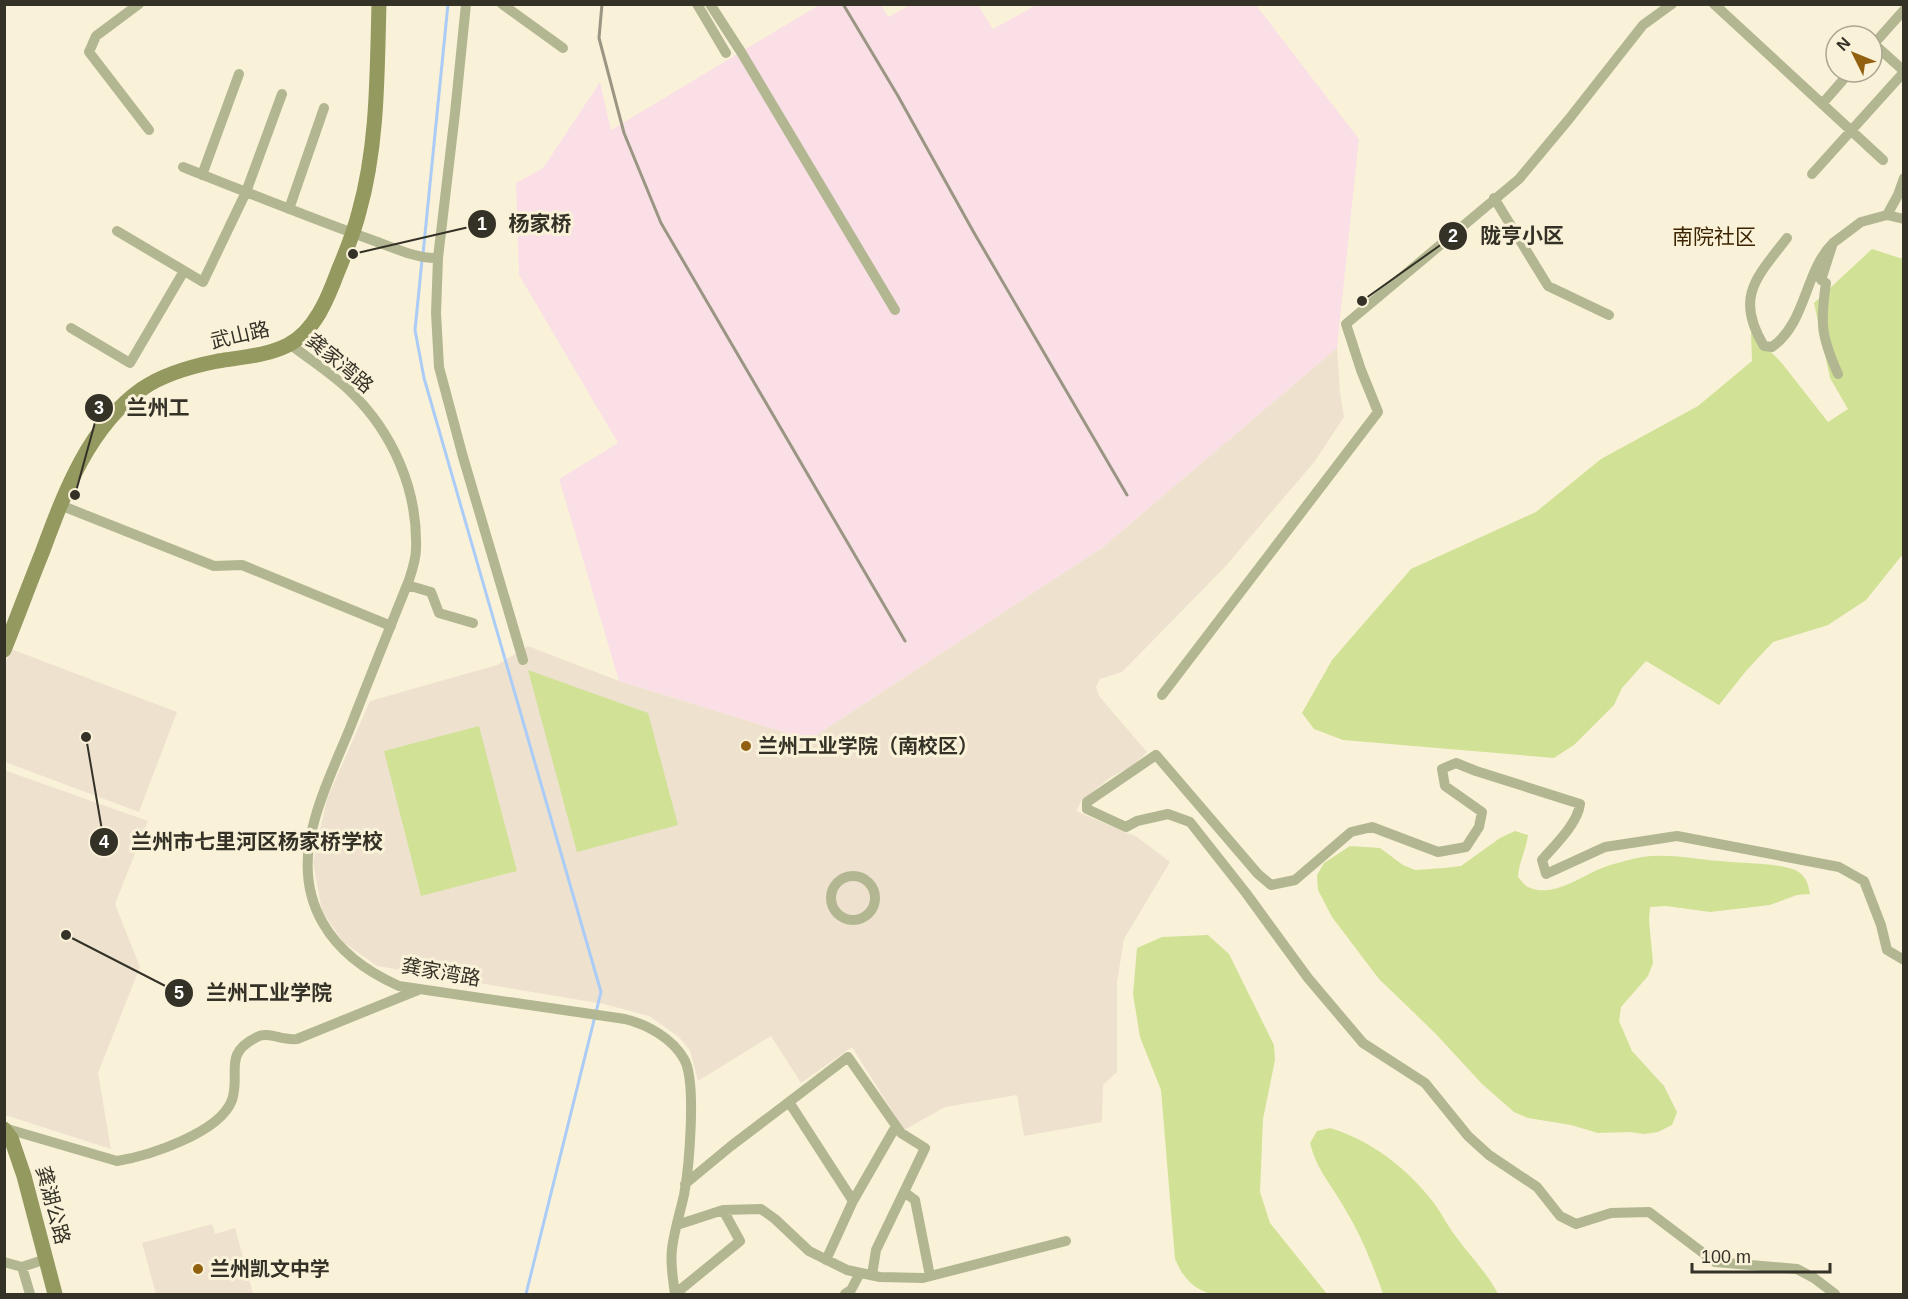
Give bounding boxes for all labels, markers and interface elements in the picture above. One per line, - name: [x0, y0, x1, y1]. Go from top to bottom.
- north arrow: [1824, 24, 1884, 84]
- text: N: [1833, 34, 1854, 54]
- callout: 杨家桥: [467, 204, 584, 243]
- text: 杨家桥: [509, 212, 572, 235]
- text: 1: [477, 214, 487, 234]
- callout: 陇亨小区: [1438, 216, 1576, 255]
- text: 陇亨小区: [1480, 224, 1564, 247]
- district label: 南院社区: [1672, 225, 1756, 248]
- text: 2: [1448, 226, 1458, 246]
- street label: 武山路: [208, 318, 272, 352]
- street label: 龚家湾路: [302, 329, 378, 397]
- callout: 兰州工: [84, 388, 201, 427]
- text: 兰州工: [127, 396, 190, 419]
- text: 3: [94, 398, 104, 418]
- place label: 兰州工业学院（南校区）: [758, 735, 978, 757]
- marker: 兰州工业学院（南校区）: [739, 739, 753, 753]
- callout: 兰州市七里河区杨家桥学校: [89, 822, 395, 861]
- text: 兰州市七里河区杨家桥学校: [131, 830, 383, 853]
- text: 4: [99, 832, 109, 852]
- street label: 龚家湾路: [400, 954, 482, 990]
- callout: 兰州工业学院: [164, 973, 344, 1012]
- text: 兰州工业学院: [206, 981, 332, 1004]
- text: 5: [174, 983, 184, 1003]
- street label: 龚湖公路: [32, 1164, 74, 1246]
- scale bar: [1692, 1236, 1830, 1274]
- text: 100 m: [1701, 1247, 1751, 1267]
- place label: 兰州凯文中学: [210, 1258, 330, 1280]
- marker: 兰州凯文中学: [191, 1262, 205, 1276]

